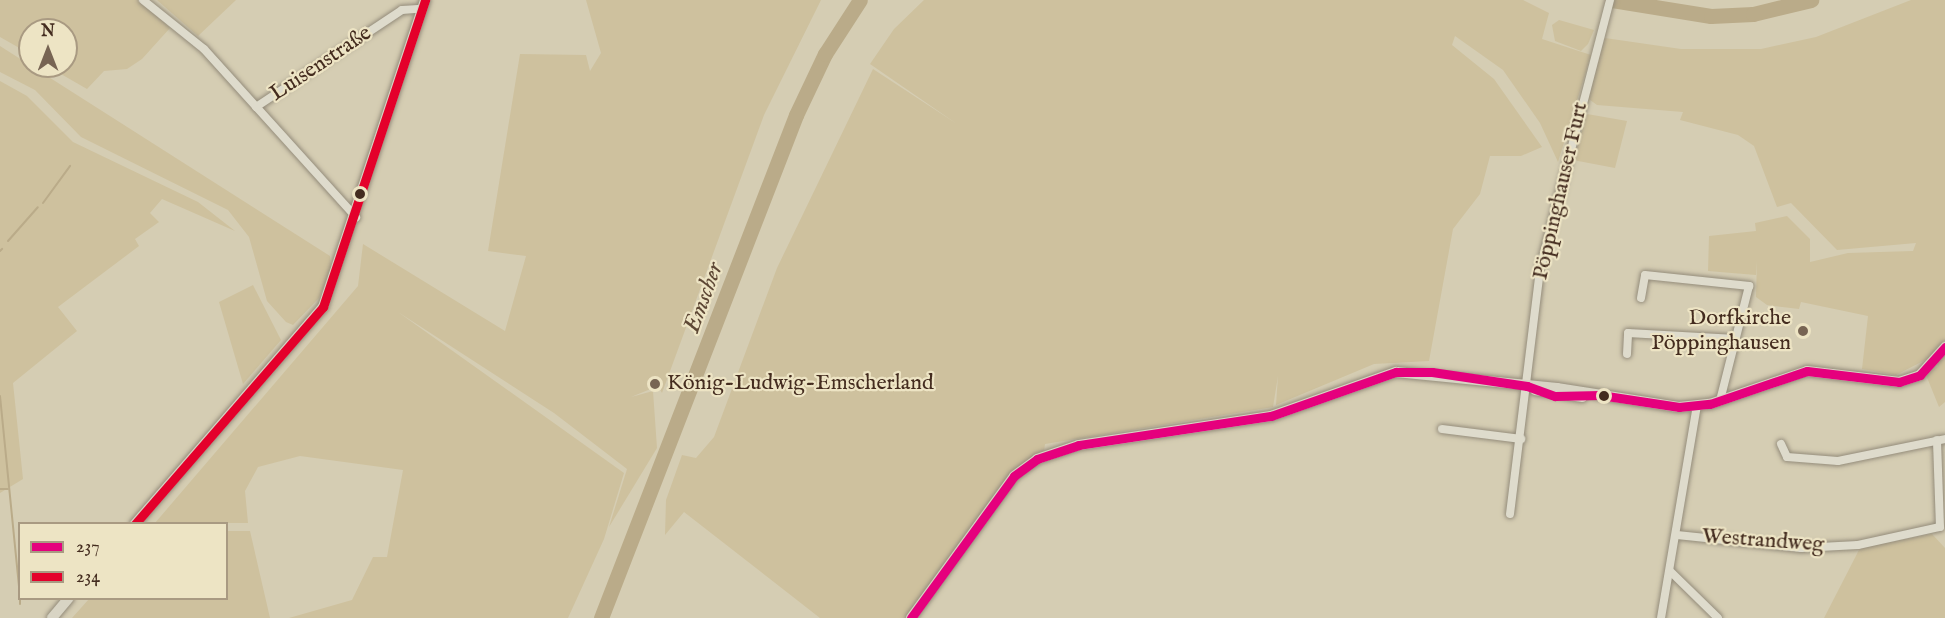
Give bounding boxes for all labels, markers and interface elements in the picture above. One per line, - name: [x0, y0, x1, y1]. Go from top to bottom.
- north arrow: [18, 18, 78, 78]
- street label: Luisenstraße: [265, 20, 377, 108]
- text: N: [41, 22, 55, 42]
- street label: Pöppinghauser Furt: [1528, 100, 1594, 282]
- unlabelled marker: [354, 188, 366, 200]
- water label: Emscher: [678, 259, 730, 337]
- place label: Dorfkirche Pöppinghausen: [1651, 305, 1791, 356]
- marker: Dorfkirche Pöppinghausen: [1796, 324, 1810, 338]
- place label: König-Ludwig-Emscherland: [667, 371, 934, 397]
- marker: König-Ludwig-Emscherland: [648, 377, 662, 391]
- unlabelled marker: [1598, 390, 1610, 402]
- legend: [18, 522, 228, 600]
- street label: Westrandweg: [1701, 524, 1825, 558]
- text: 237: [76, 536, 100, 559]
- text: 234: [76, 566, 100, 589]

